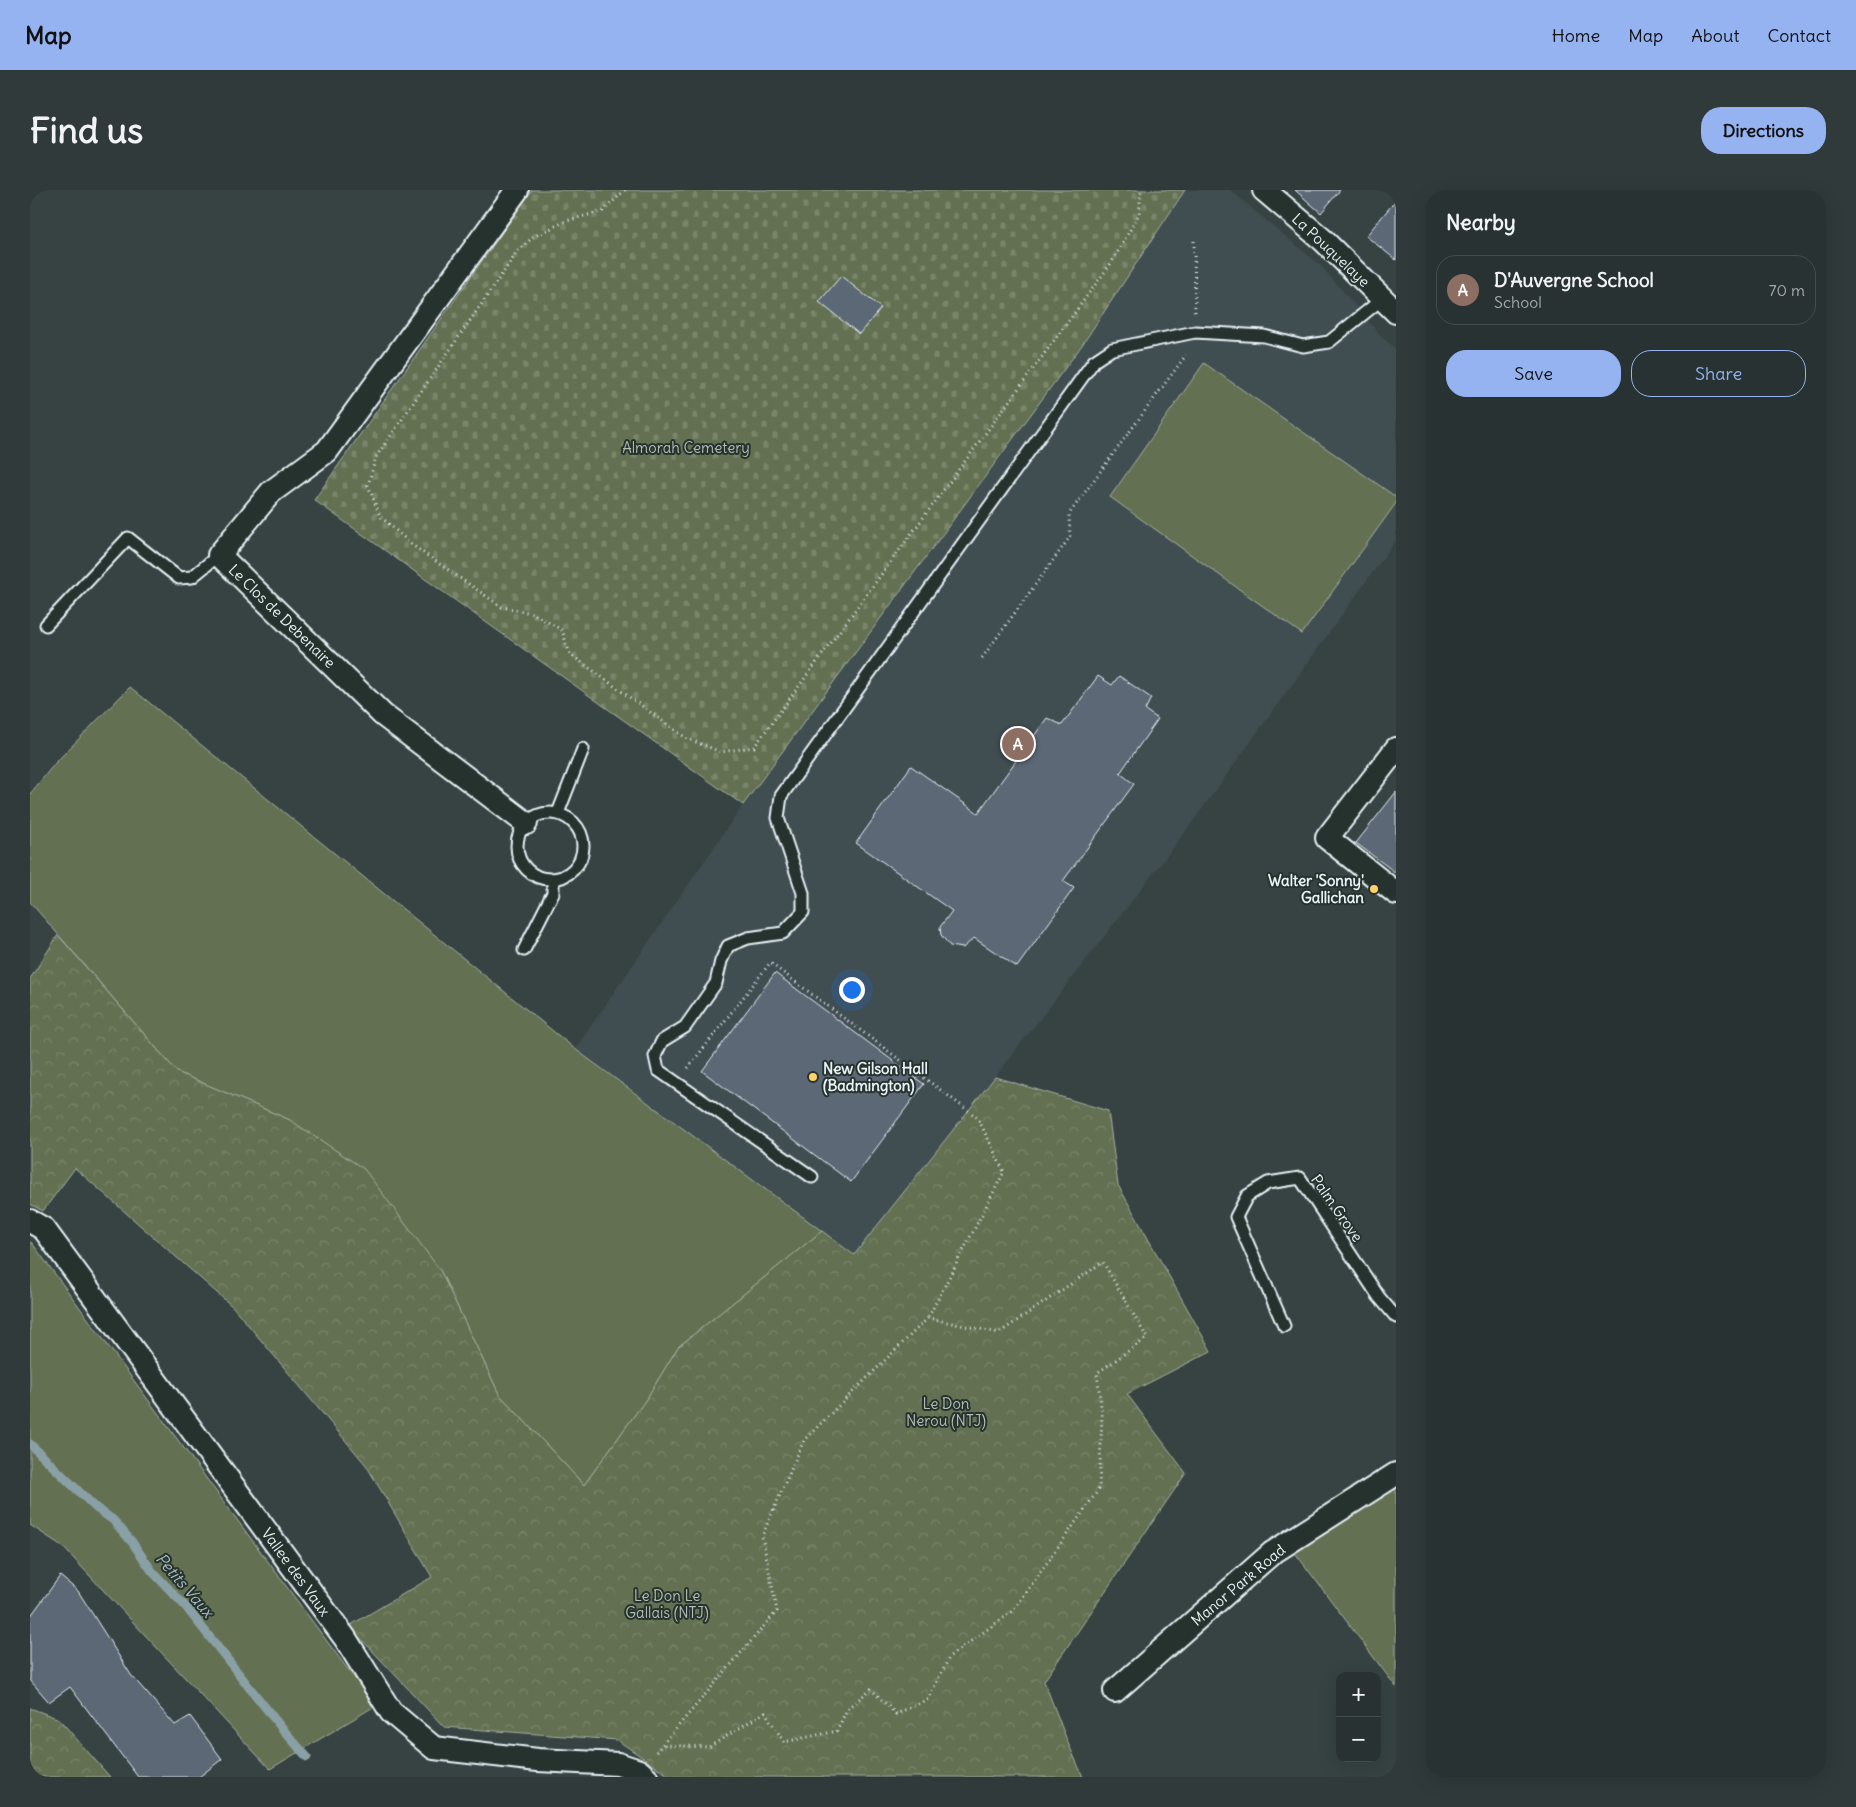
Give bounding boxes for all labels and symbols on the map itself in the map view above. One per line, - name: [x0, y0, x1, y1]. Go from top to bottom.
- street label: La Pouquelaye: [1288, 209, 1374, 291]
- park label: Almorah Cemetery: [622, 438, 750, 457]
- street label: Le Clos de Debenaire: [225, 560, 339, 672]
- pin: A: [1002, 725, 1034, 763]
- place label: Walter 'Sonny' Gallichan: [1268, 871, 1364, 907]
- marker: Walter 'Sonny' Gallichan: [1368, 883, 1380, 895]
- your location: [839, 977, 865, 1003]
- place label: New Gilson Hall (Badmington): [823, 1059, 928, 1096]
- marker: New Gilson Hall (Badmington): [807, 1071, 819, 1083]
- street label: Palm Grove: [1307, 1171, 1367, 1245]
- park label: Le Don Nerou (NTJ): [906, 1394, 986, 1430]
- street label: Vallee des Vaux: [258, 1524, 335, 1620]
- street label: Manor Park Road: [1187, 1540, 1289, 1630]
- water label: Petits Vaux: [152, 1549, 219, 1622]
- park label: Le Don Le Gallais (NTJ): [625, 1586, 709, 1622]

